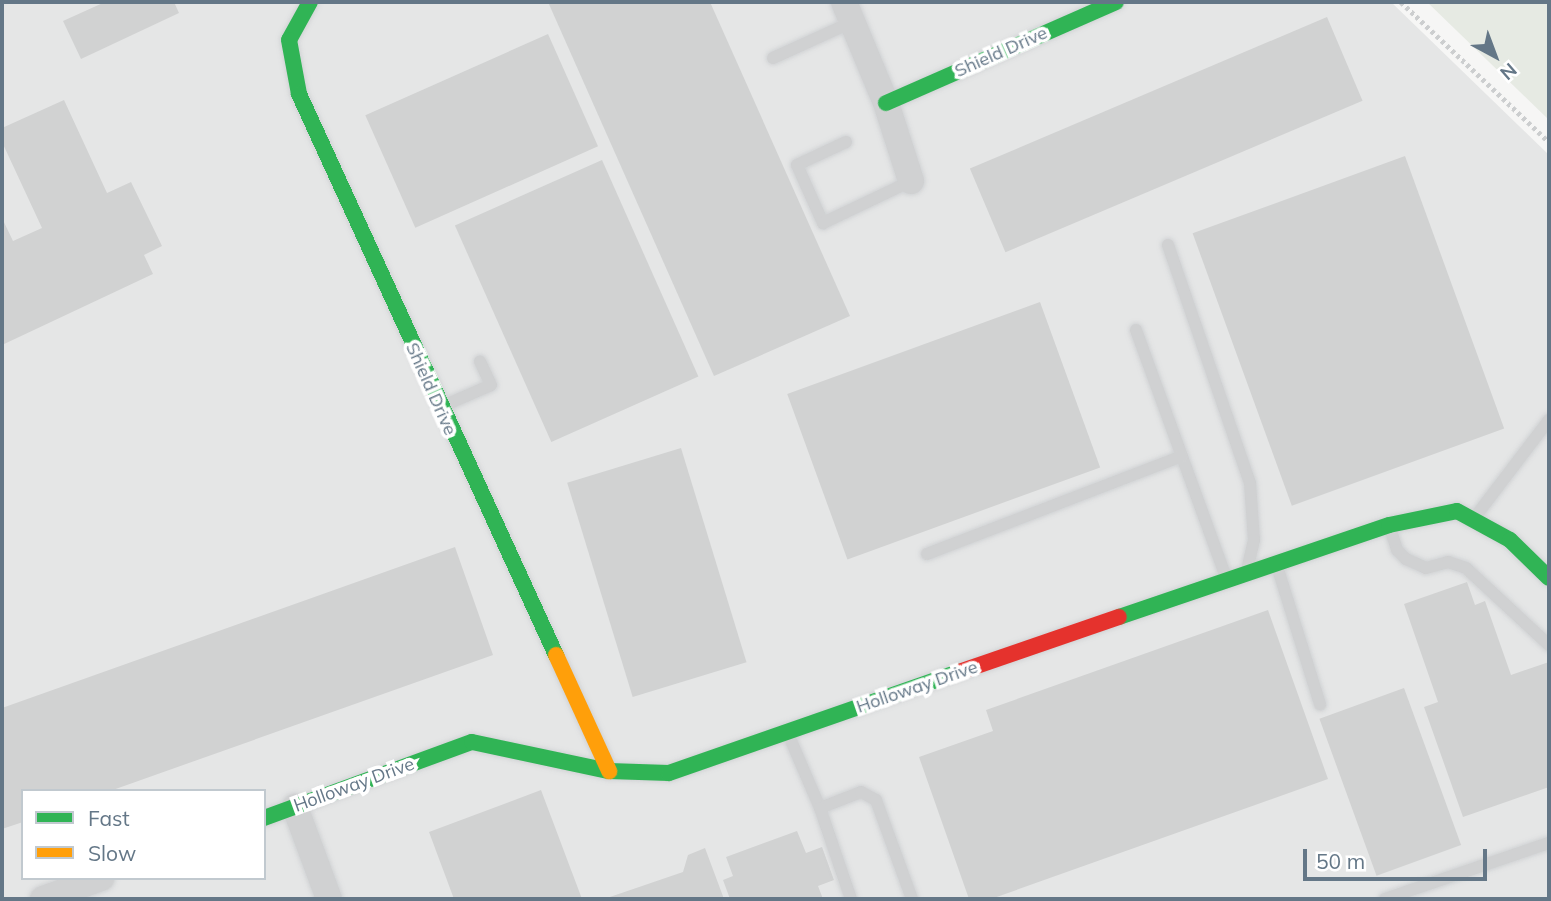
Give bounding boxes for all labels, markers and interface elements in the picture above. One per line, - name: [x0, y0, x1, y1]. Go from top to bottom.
- north arrow: [1460, 21, 1530, 91]
- street label: Shield Drive: [951, 22, 1051, 82]
- text: N: [1495, 58, 1522, 86]
- street label: Shield Drive: [401, 339, 461, 439]
- street label: Holloway Drive: [854, 656, 980, 718]
- street label: Holloway Drive: [291, 753, 417, 817]
- legend: [21, 789, 266, 880]
- text: Fast: [88, 805, 130, 831]
- scale bar: [1306, 834, 1490, 878]
- text: Slow: [88, 840, 136, 866]
- text: 50 m: [1316, 848, 1365, 874]

